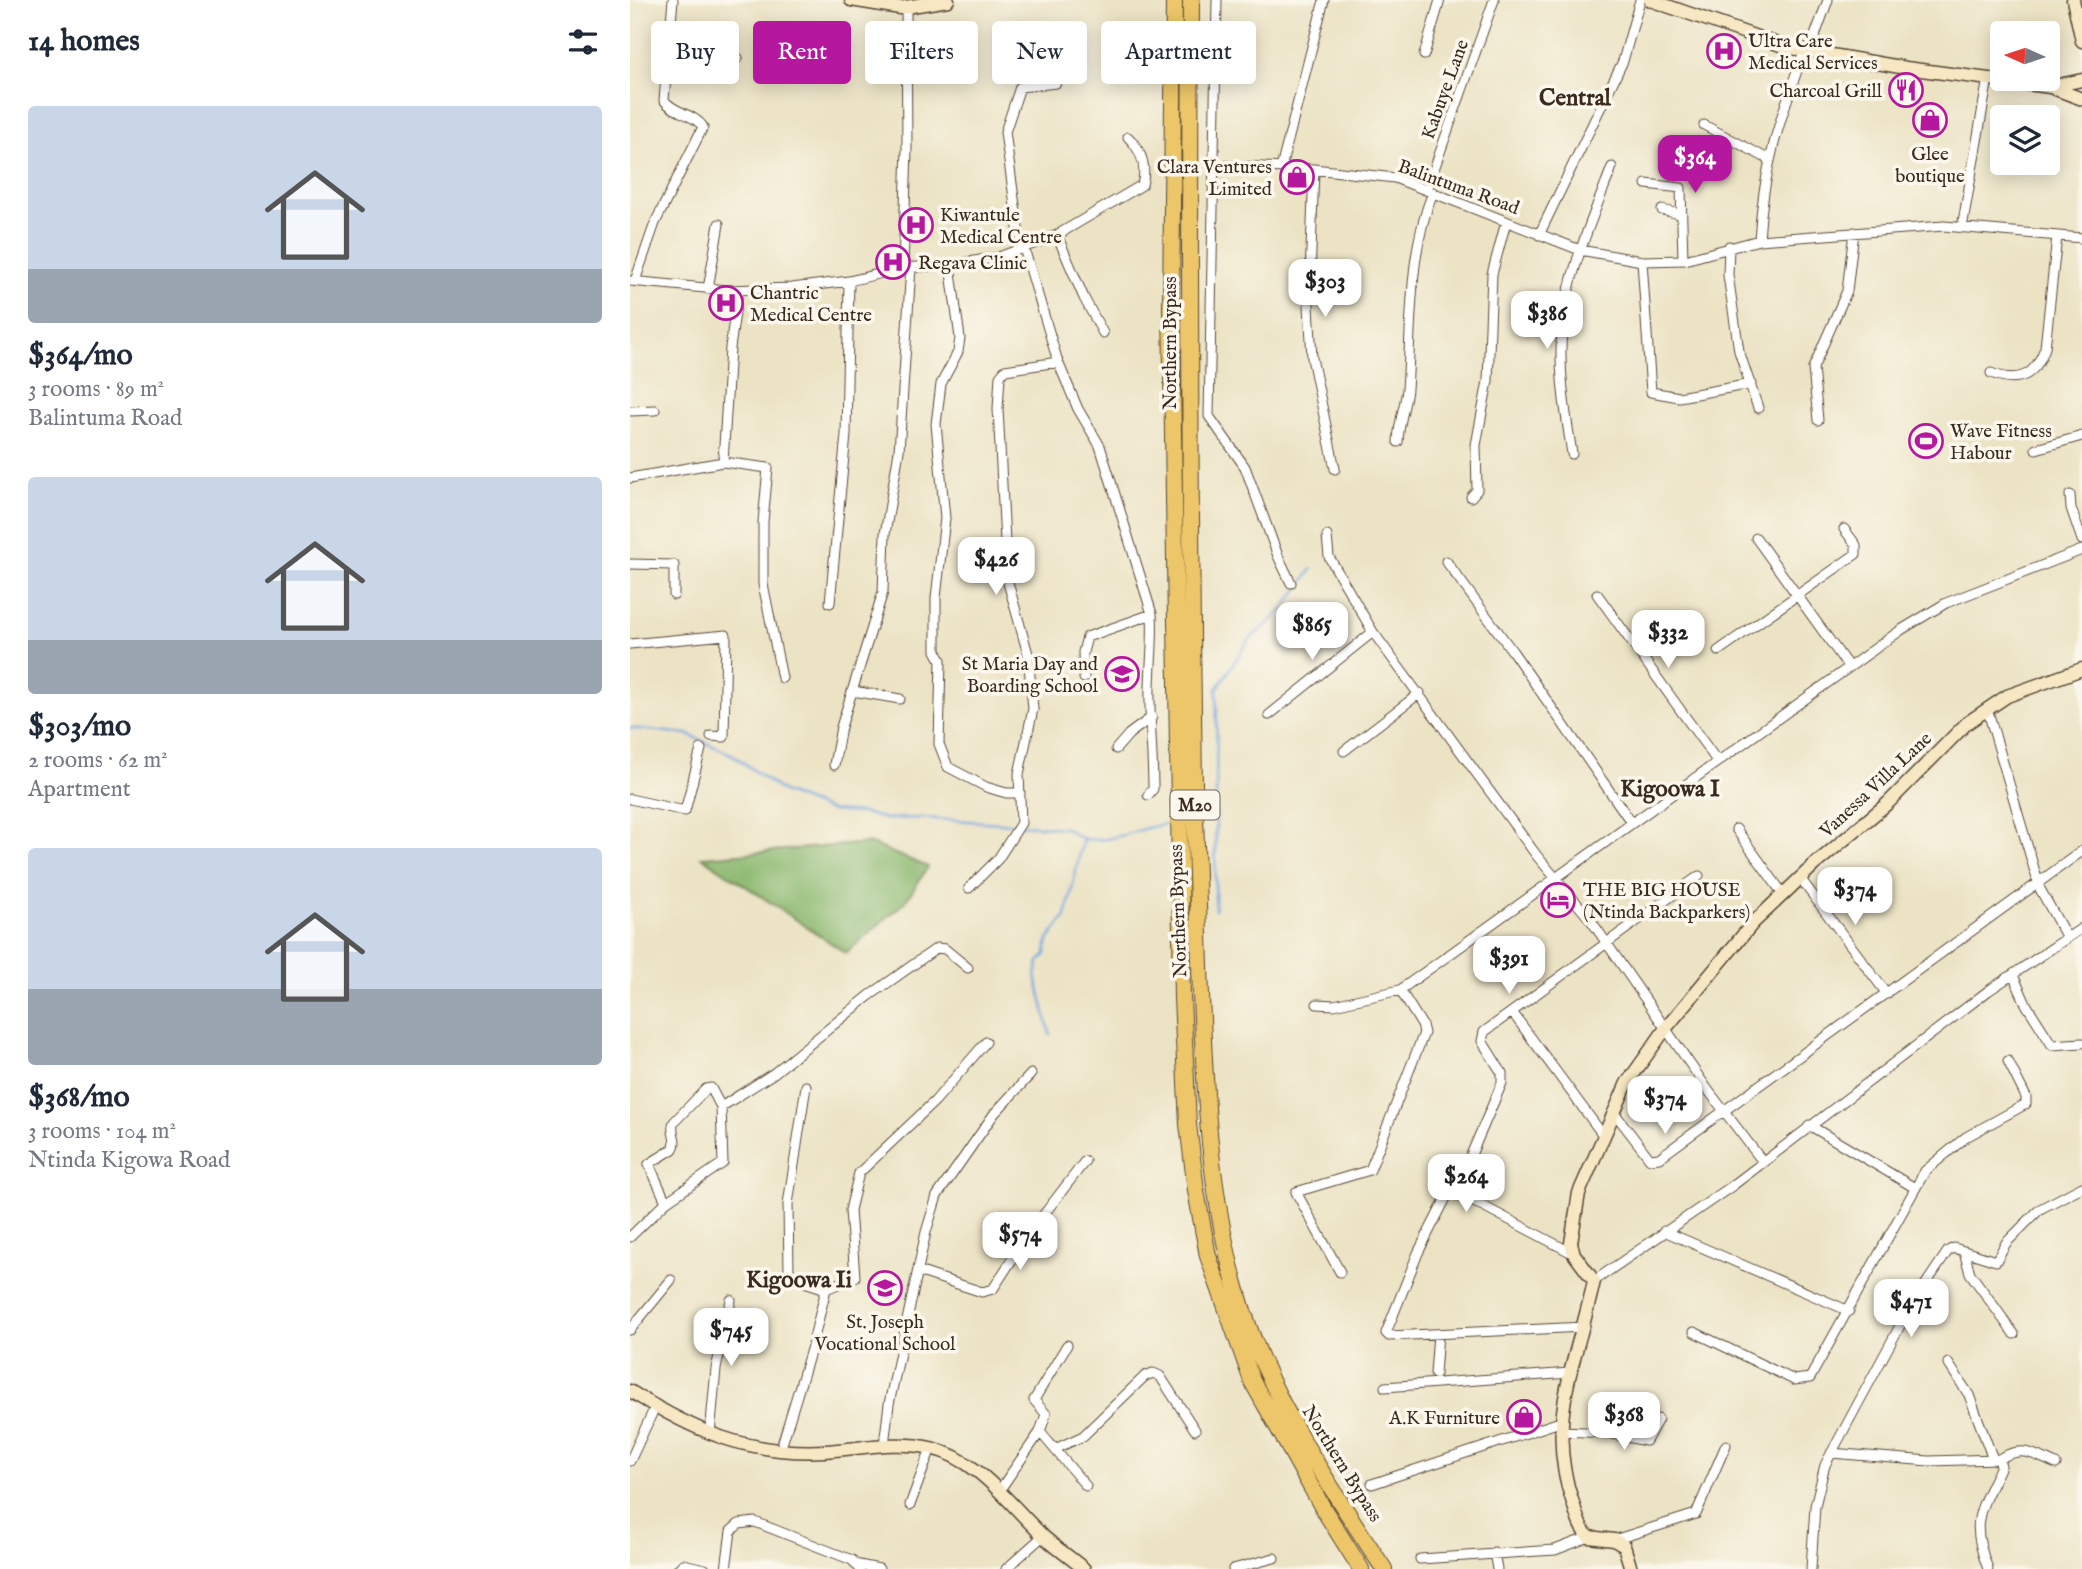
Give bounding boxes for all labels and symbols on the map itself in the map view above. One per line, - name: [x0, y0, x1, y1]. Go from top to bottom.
- north arrow: [1990, 21, 2060, 91]
- place label: Ultra Care Medical Services: [1748, 30, 1878, 76]
- hospital icon: Ultra Care Medical Services: [1705, 32, 1743, 70]
- street label: Kabuye Lane: [1417, 36, 1475, 143]
- restaurant icon: Charcoal Grill: [1887, 71, 1925, 109]
- place label: Charcoal Grill: [1770, 80, 1883, 104]
- district label: Central: [1539, 84, 1612, 113]
- shop icon: Glee boutique: [1911, 101, 1949, 139]
- pin: $364: [1654, 136, 1736, 195]
- place label: Glee boutique: [1895, 143, 1965, 189]
- street label: Balintuma Road: [1394, 155, 1523, 221]
- place label: Clara Ventures Limited: [1157, 156, 1273, 202]
- shop icon: Clara Ventures Limited: [1278, 158, 1316, 196]
- place label: Kiwantule Medical Centre: [940, 204, 1062, 250]
- hospital icon: Kiwantule Medical Centre: [897, 206, 935, 244]
- hospital icon: Regava Clinic: [874, 243, 912, 281]
- place label: Regava Clinic: [918, 252, 1027, 276]
- pin: $303: [1284, 260, 1366, 319]
- street label: Northern Bypass: [1159, 276, 1183, 410]
- place label: Chantric Medical Centre: [750, 282, 872, 328]
- hospital icon: Chantric Medical Centre: [707, 284, 745, 322]
- pin: $386: [1506, 292, 1588, 351]
- place label: Wave Fitness Habour: [1950, 420, 2052, 466]
- sports icon: Wave Fitness Habour: [1907, 422, 1945, 460]
- pin: $426: [955, 538, 1037, 597]
- pin: $865: [1271, 602, 1353, 662]
- pin: $332: [1627, 610, 1709, 670]
- place label: St Maria Day and Boarding School: [962, 653, 1099, 699]
- school or university icon: St Maria Day and Boarding School: [1103, 655, 1141, 693]
- street label: Vanessa Villa Lane: [1814, 727, 1938, 844]
- district label: Kigoowa I: [1620, 775, 1720, 804]
- road number: M20: [1170, 790, 1220, 820]
- street label: Northern Bypass: [1165, 844, 1193, 978]
- pin: $374: [1814, 867, 1896, 927]
- place label: THE BIG HOUSE (Ntinda Backparkers): [1583, 879, 1750, 925]
- hotel icon: THE BIG HOUSE (Ntinda Backparkers): [1539, 881, 1577, 919]
- pin: $391: [1468, 936, 1550, 996]
- pin: $374: [1624, 1076, 1706, 1136]
- pin: $264: [1425, 1154, 1507, 1214]
- pin: $574: [979, 1212, 1061, 1272]
- district label: Kigoowa Ii: [746, 1266, 852, 1295]
- school or university icon: St. Joseph Vocational School: [866, 1269, 904, 1307]
- pin: $471: [1870, 1280, 1952, 1339]
- pin: $745: [690, 1308, 772, 1368]
- place label: St. Joseph Vocational School: [814, 1311, 956, 1357]
- pin: $368: [1583, 1392, 1665, 1452]
- shop icon: A.K Furniture: [1505, 1398, 1543, 1436]
- street label: Northern Bypass: [1296, 1401, 1387, 1527]
- place label: A.K Furniture: [1388, 1407, 1500, 1431]

